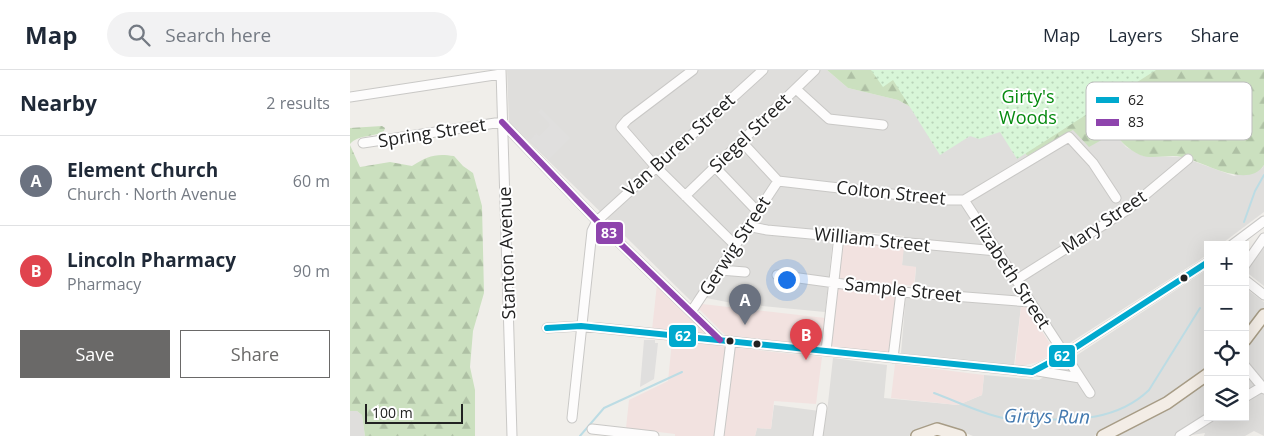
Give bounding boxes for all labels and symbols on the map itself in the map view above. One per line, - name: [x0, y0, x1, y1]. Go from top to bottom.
- legend: [1086, 82, 1252, 140]
- park label: Girty's Woods: [999, 84, 1057, 129]
- street label: Van Buren Street: [617, 88, 739, 201]
- street label: Siegel Street: [704, 88, 795, 177]
- text: 62: [1128, 90, 1144, 109]
- street label: Spring Street: [376, 112, 487, 152]
- text: 83: [1128, 112, 1144, 131]
- street label: Colton Street: [835, 174, 947, 210]
- street label: Mary Street: [1056, 184, 1151, 258]
- street label: Stanton Avenue: [492, 186, 520, 320]
- street label: Gerwig Street: [693, 191, 775, 300]
- street label: Elizabeth Street: [965, 210, 1057, 333]
- line badge: 83: [595, 221, 624, 245]
- street label: William Street: [813, 221, 931, 257]
- text: 83: [601, 223, 617, 242]
- your location: [774, 267, 800, 293]
- street label: Sample Street: [844, 271, 963, 307]
- unlabelled marker: [1179, 273, 1189, 283]
- pin: A: [729, 284, 761, 325]
- pin: B: [790, 319, 822, 360]
- line badge: 62: [668, 324, 697, 348]
- text: 62: [675, 326, 691, 345]
- unlabelled marker: [725, 336, 735, 346]
- unlabelled marker: [752, 339, 762, 349]
- line badge: 62: [1048, 344, 1076, 368]
- text: 62: [1054, 346, 1070, 365]
- scale bar: [365, 401, 462, 424]
- water label: Girtys Run: [1004, 402, 1090, 430]

